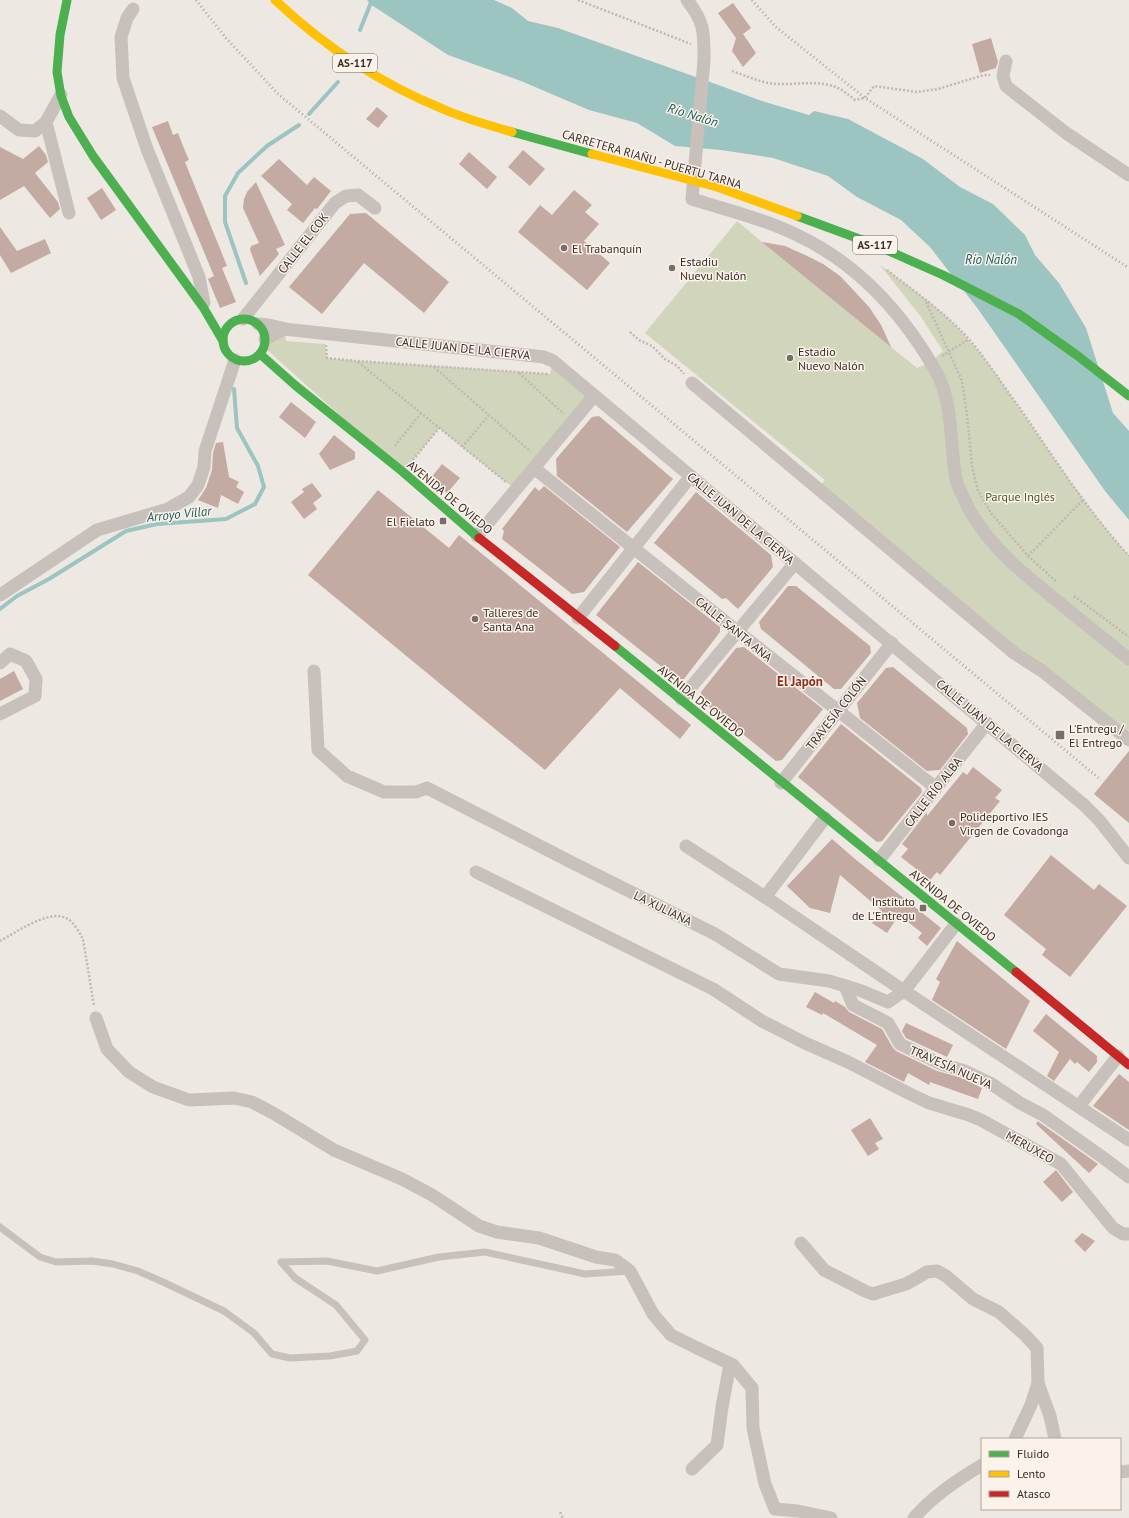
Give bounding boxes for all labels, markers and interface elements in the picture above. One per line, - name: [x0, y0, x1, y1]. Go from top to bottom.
- road number: AS-117: [333, 54, 377, 72]
- water label: Río Nalón: [666, 99, 721, 131]
- street label: CARRETERA RIAÑU - PUERTU TARNA: [561, 126, 743, 192]
- street label: CALLE EL COK: [275, 210, 331, 276]
- road number: AS-117: [853, 236, 897, 254]
- place label: El Trabanquín: [572, 241, 642, 256]
- marker: El Trabanquín: [559, 243, 569, 253]
- water label: Río Nalón: [965, 251, 1017, 268]
- place label: Estadiu Nuevu Nalón: [680, 254, 746, 283]
- marker: Estadiu Nuevu Nalón: [667, 263, 677, 273]
- street label: CALLE JUAN DE LA CIERVA: [395, 333, 531, 363]
- place label: Estadio Nuevo Nalón: [798, 344, 864, 373]
- marker: Estadio Nuevo Nalón: [785, 353, 795, 363]
- street label: AVENIDA DE OVIEDO: [404, 457, 496, 537]
- street label: CALLE JUAN DE LA CIERVA: [684, 469, 798, 567]
- park label: Parque Inglés: [985, 489, 1055, 504]
- water label: Arroyo Villar: [145, 502, 213, 526]
- place label: El Fielato: [387, 514, 435, 529]
- marker: El Fielato: [438, 516, 448, 526]
- street label: CALLE SANTA ANA: [693, 593, 775, 665]
- place label: Talleres de Santa Ana: [483, 605, 538, 634]
- marker: Talleres de Santa Ana: [470, 614, 480, 624]
- street label: AVENIDA DE OVIEDO: [655, 662, 747, 740]
- district label: El Japón: [777, 673, 823, 690]
- street label: TRAVESÍA COLÓN: [803, 673, 869, 753]
- street label: CALLE JUAN DE LA CIERVA: [933, 676, 1047, 774]
- place label: L'Entregu / El Entrego: [1069, 721, 1125, 750]
- marker: L'Entregu / El Entrego: [1054, 729, 1066, 741]
- street label: CALLE RÍO ALBA: [901, 754, 965, 830]
- place label: Polideportivo IES Virgen de Covadonga: [959, 809, 1069, 838]
- marker: Polideportivo IES Virgen de Covadonga: [947, 818, 957, 828]
- street label: AVENIDA DE OVIEDO: [907, 866, 999, 944]
- street label: LA XULIANA: [632, 888, 694, 928]
- place label: Instituto de L'Entregu: [852, 894, 915, 923]
- marker: Instituto de L'Entregu: [918, 903, 928, 913]
- street label: TRAVESÍA NUEVA: [908, 1042, 994, 1092]
- street label: MERUXEO: [1003, 1128, 1057, 1166]
- legend: [981, 1438, 1121, 1510]
- text: Fluido: [1017, 1446, 1049, 1461]
- text: Lento: [1017, 1466, 1046, 1481]
- text: Atasco: [1017, 1486, 1050, 1501]

